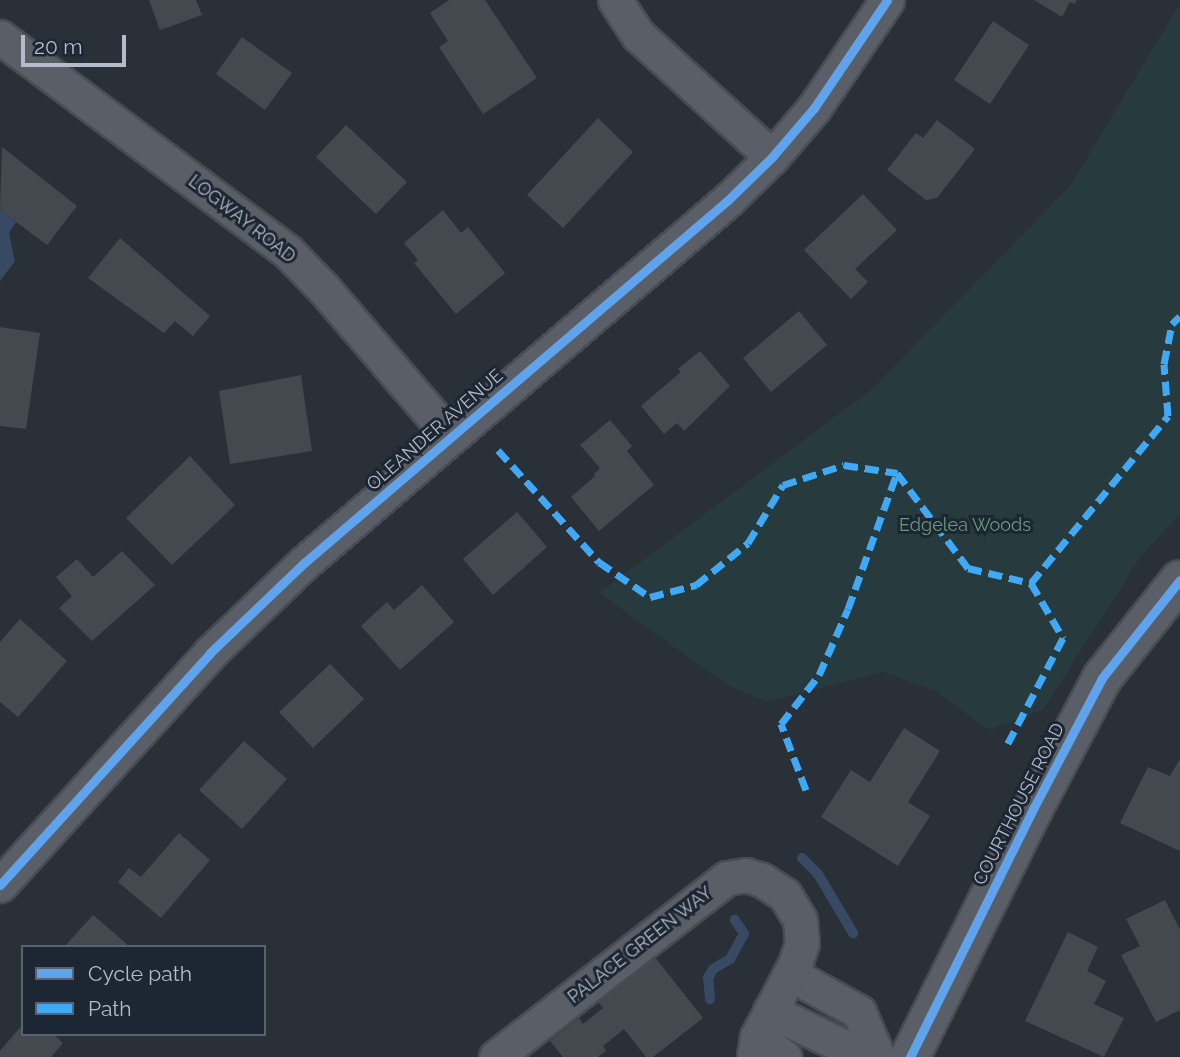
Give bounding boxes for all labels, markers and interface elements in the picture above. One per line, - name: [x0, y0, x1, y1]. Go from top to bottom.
- scale bar: [24, 21, 130, 65]
- text: 20 m: [34, 34, 82, 59]
- street label: LOGWAY ROAD: [184, 170, 300, 268]
- street label: OLEANDER AVENUE: [362, 365, 508, 495]
- park label: Edgelea Woods: [899, 514, 1031, 536]
- street label: COURTHOUSE ROAD: [969, 720, 1069, 888]
- street label: PALACE GREEN WAY: [563, 882, 717, 1008]
- legend: [21, 945, 266, 1036]
- text: Cycle path: [88, 961, 192, 986]
- text: Path: [88, 996, 132, 1021]

